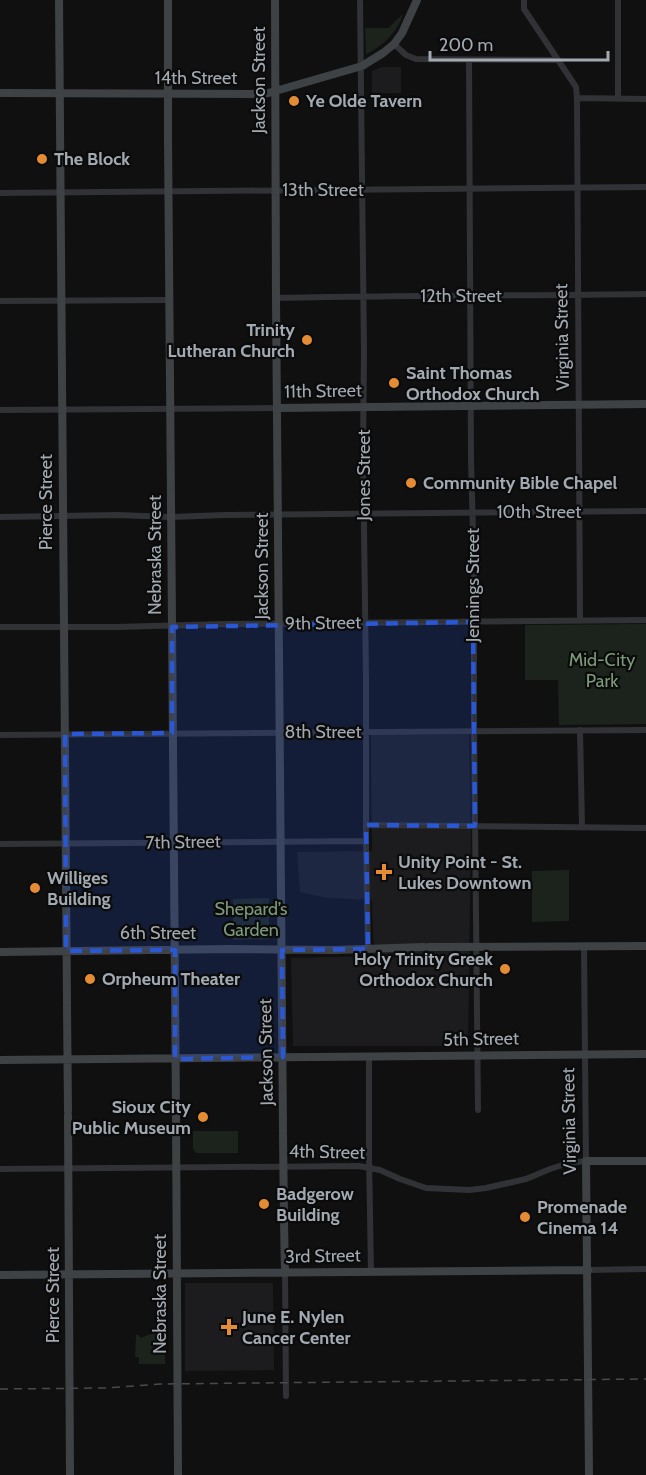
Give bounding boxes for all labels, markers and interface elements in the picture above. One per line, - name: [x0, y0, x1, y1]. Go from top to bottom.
- scale bar: [430, 24, 608, 62]
- street label: Jackson Street: [248, 26, 270, 135]
- text: 200 m: [439, 34, 493, 56]
- street label: 14th Street: [155, 67, 237, 89]
- place label: Ye Olde Tavern: [305, 90, 422, 112]
- marker: Ye Olde Tavern: [287, 94, 301, 108]
- place label: The Block: [54, 148, 130, 170]
- marker: The Block: [35, 152, 49, 166]
- street label: 13th Street: [282, 179, 364, 201]
- street label: Virginia Street: [550, 283, 574, 391]
- street label: 12th Street: [420, 285, 502, 307]
- place label: Trinity Lutheran Church: [167, 319, 295, 362]
- marker: Trinity Lutheran Church: [300, 333, 314, 347]
- place label: Saint Thomas Orthodox Church: [406, 362, 540, 405]
- marker: Saint Thomas Orthodox Church: [387, 376, 401, 390]
- street label: 11th Street: [284, 379, 362, 403]
- street label: Jones Street: [353, 429, 375, 522]
- street label: Pierce Street: [35, 454, 57, 550]
- place label: Community Bible Chapel: [423, 472, 617, 494]
- marker: Community Bible Chapel: [404, 476, 418, 490]
- street label: Nebraska Street: [144, 495, 166, 615]
- street label: 10th Street: [497, 501, 581, 523]
- street label: Jackson Street: [251, 512, 273, 621]
- street label: Jennings Street: [462, 528, 484, 643]
- street label: 9th Street: [285, 611, 361, 635]
- park label: Mid-City Park: [569, 649, 635, 692]
- street label: 8th Street: [284, 721, 362, 743]
- street label: 7th Street: [145, 830, 221, 854]
- place label: Unity Point - St. Lukes Downtown: [398, 851, 531, 894]
- marker: Unity Point - St. Lukes Downtown: [375, 863, 393, 881]
- place label: Williges Building: [47, 867, 111, 910]
- marker: Williges Building: [28, 881, 42, 895]
- park label: Shepard’s Garden: [215, 898, 287, 941]
- street label: 6th Street: [120, 922, 196, 944]
- place label: Holy Trinity Greek Orthodox Church: [354, 948, 493, 991]
- marker: Holy Trinity Greek Orthodox Church: [498, 962, 512, 976]
- place label: Orpheum Theater: [102, 968, 240, 990]
- marker: Orpheum Theater: [83, 972, 97, 986]
- street label: Jackson Street: [254, 998, 278, 1107]
- street label: 5th Street: [443, 1027, 519, 1051]
- street label: Virginia Street: [557, 1067, 581, 1175]
- place label: Sioux City Public Museum: [72, 1096, 191, 1139]
- marker: Sioux City Public Museum: [196, 1110, 210, 1124]
- street label: 4th Street: [289, 1140, 365, 1164]
- place label: Badgerow Building: [276, 1183, 354, 1226]
- place label: Promenade Cinema 14: [537, 1196, 627, 1239]
- marker: Badgerow Building: [257, 1197, 271, 1211]
- marker: Promenade Cinema 14: [518, 1210, 532, 1224]
- street label: Nebraska Street: [149, 1234, 171, 1354]
- street label: 3rd Street: [285, 1244, 361, 1268]
- street label: Pierce Street: [42, 1247, 64, 1343]
- place label: June E. Nylen Cancer Center: [241, 1306, 351, 1349]
- marker: June E. Nylen Cancer Center: [220, 1318, 238, 1336]

